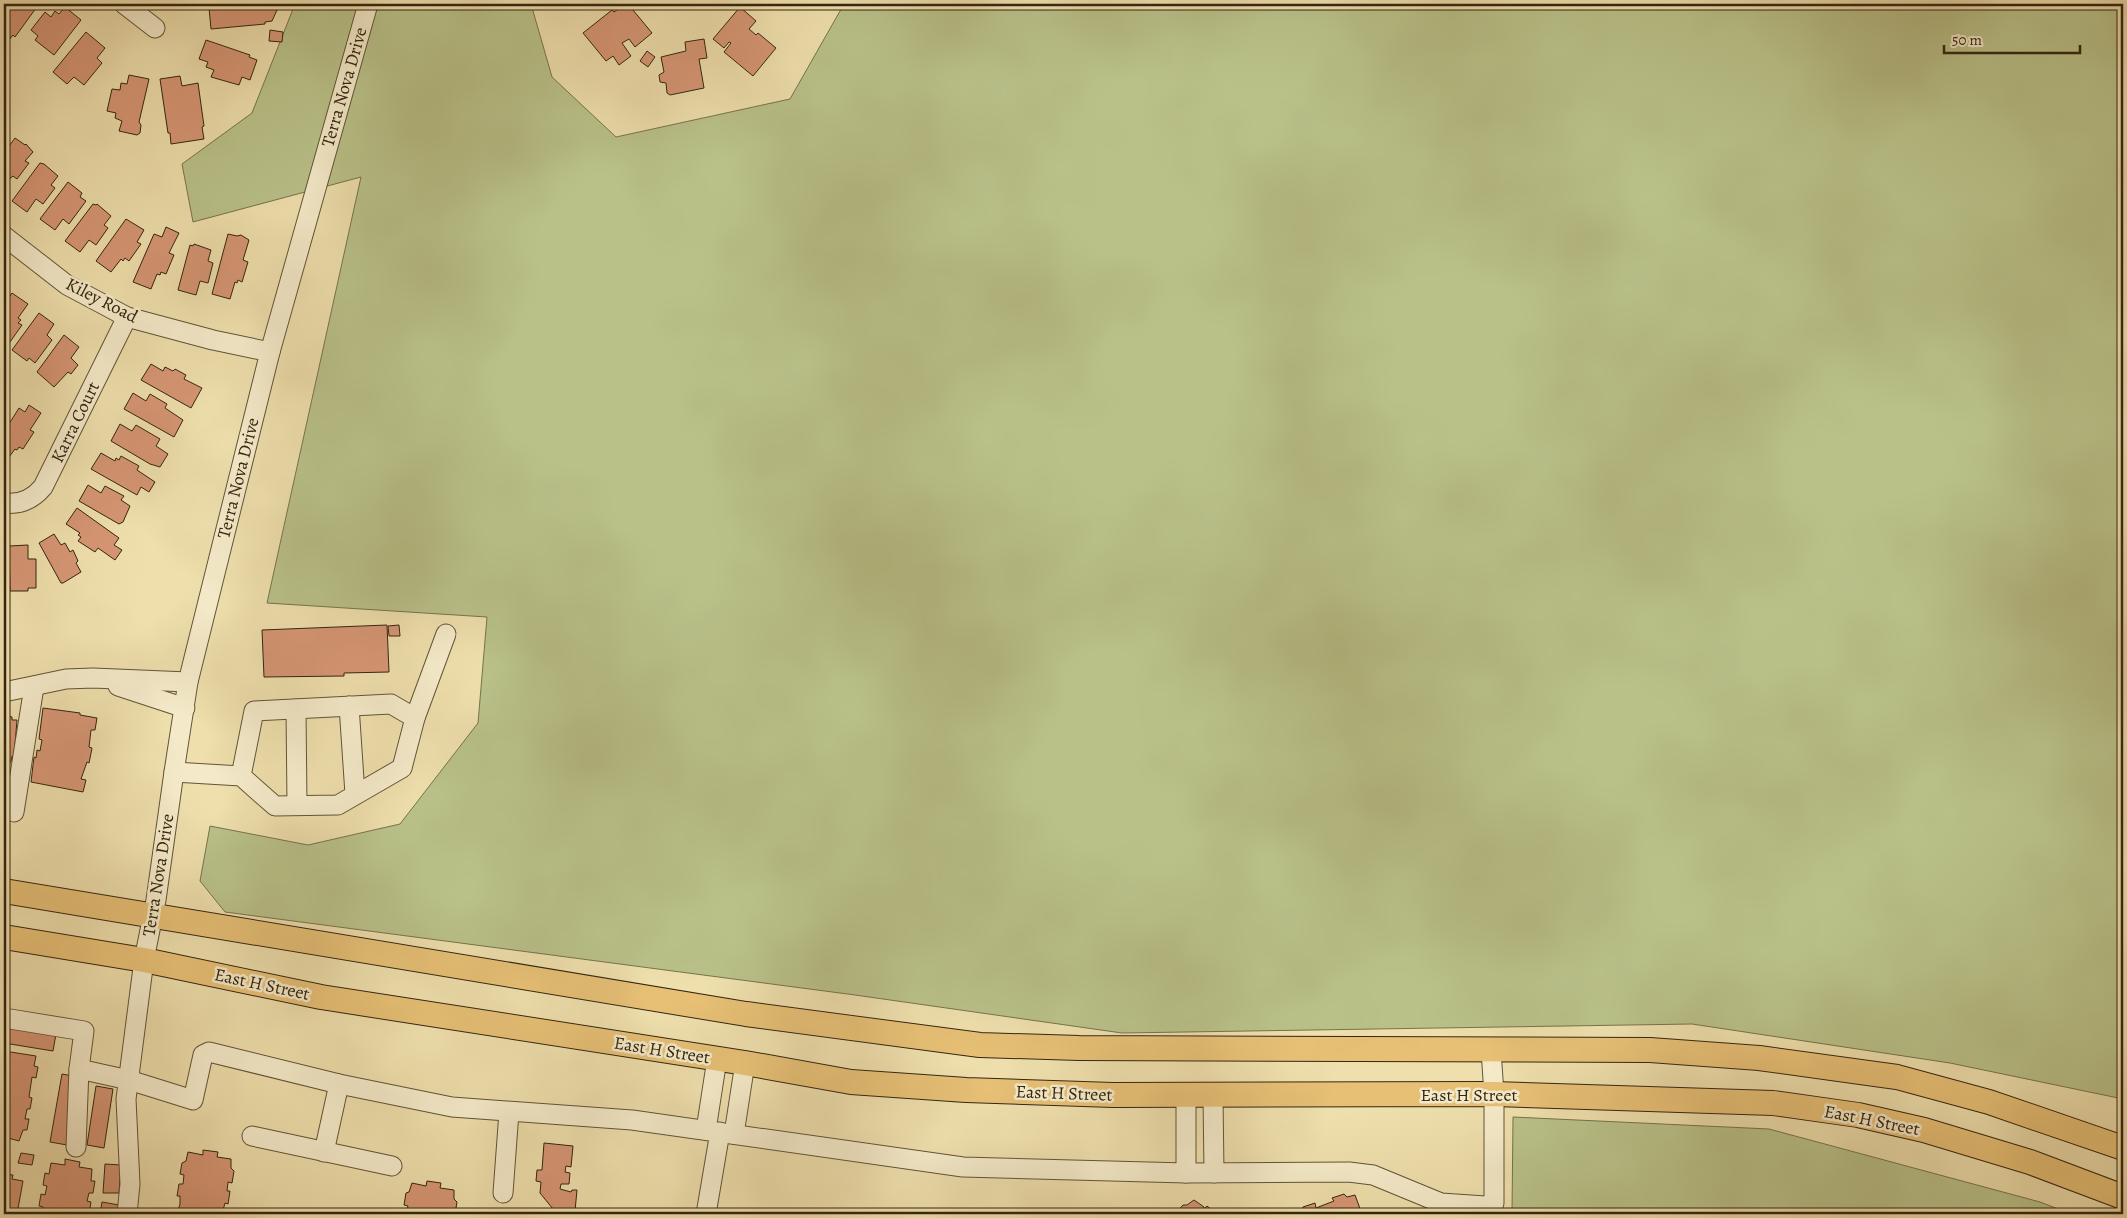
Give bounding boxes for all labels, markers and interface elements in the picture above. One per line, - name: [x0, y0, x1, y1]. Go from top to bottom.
- scale bar: [1944, 22, 2081, 54]
- street label: Terra Nova Drive: [315, 24, 373, 150]
- text: 50 m: [1952, 30, 1982, 50]
- street label: Kiley Road: [62, 272, 142, 329]
- street label: Karra Court: [45, 377, 105, 467]
- street label: Terra Nova Drive: [211, 415, 265, 541]
- street label: Terra Nova Drive: [136, 812, 180, 938]
- street label: East H Street: [212, 962, 312, 1006]
- street label: East H Street: [612, 1031, 712, 1069]
- street label: East H Street: [1015, 1079, 1113, 1107]
- street label: East H Street: [1421, 1083, 1517, 1107]
- street label: East H Street: [1822, 1099, 1922, 1141]

